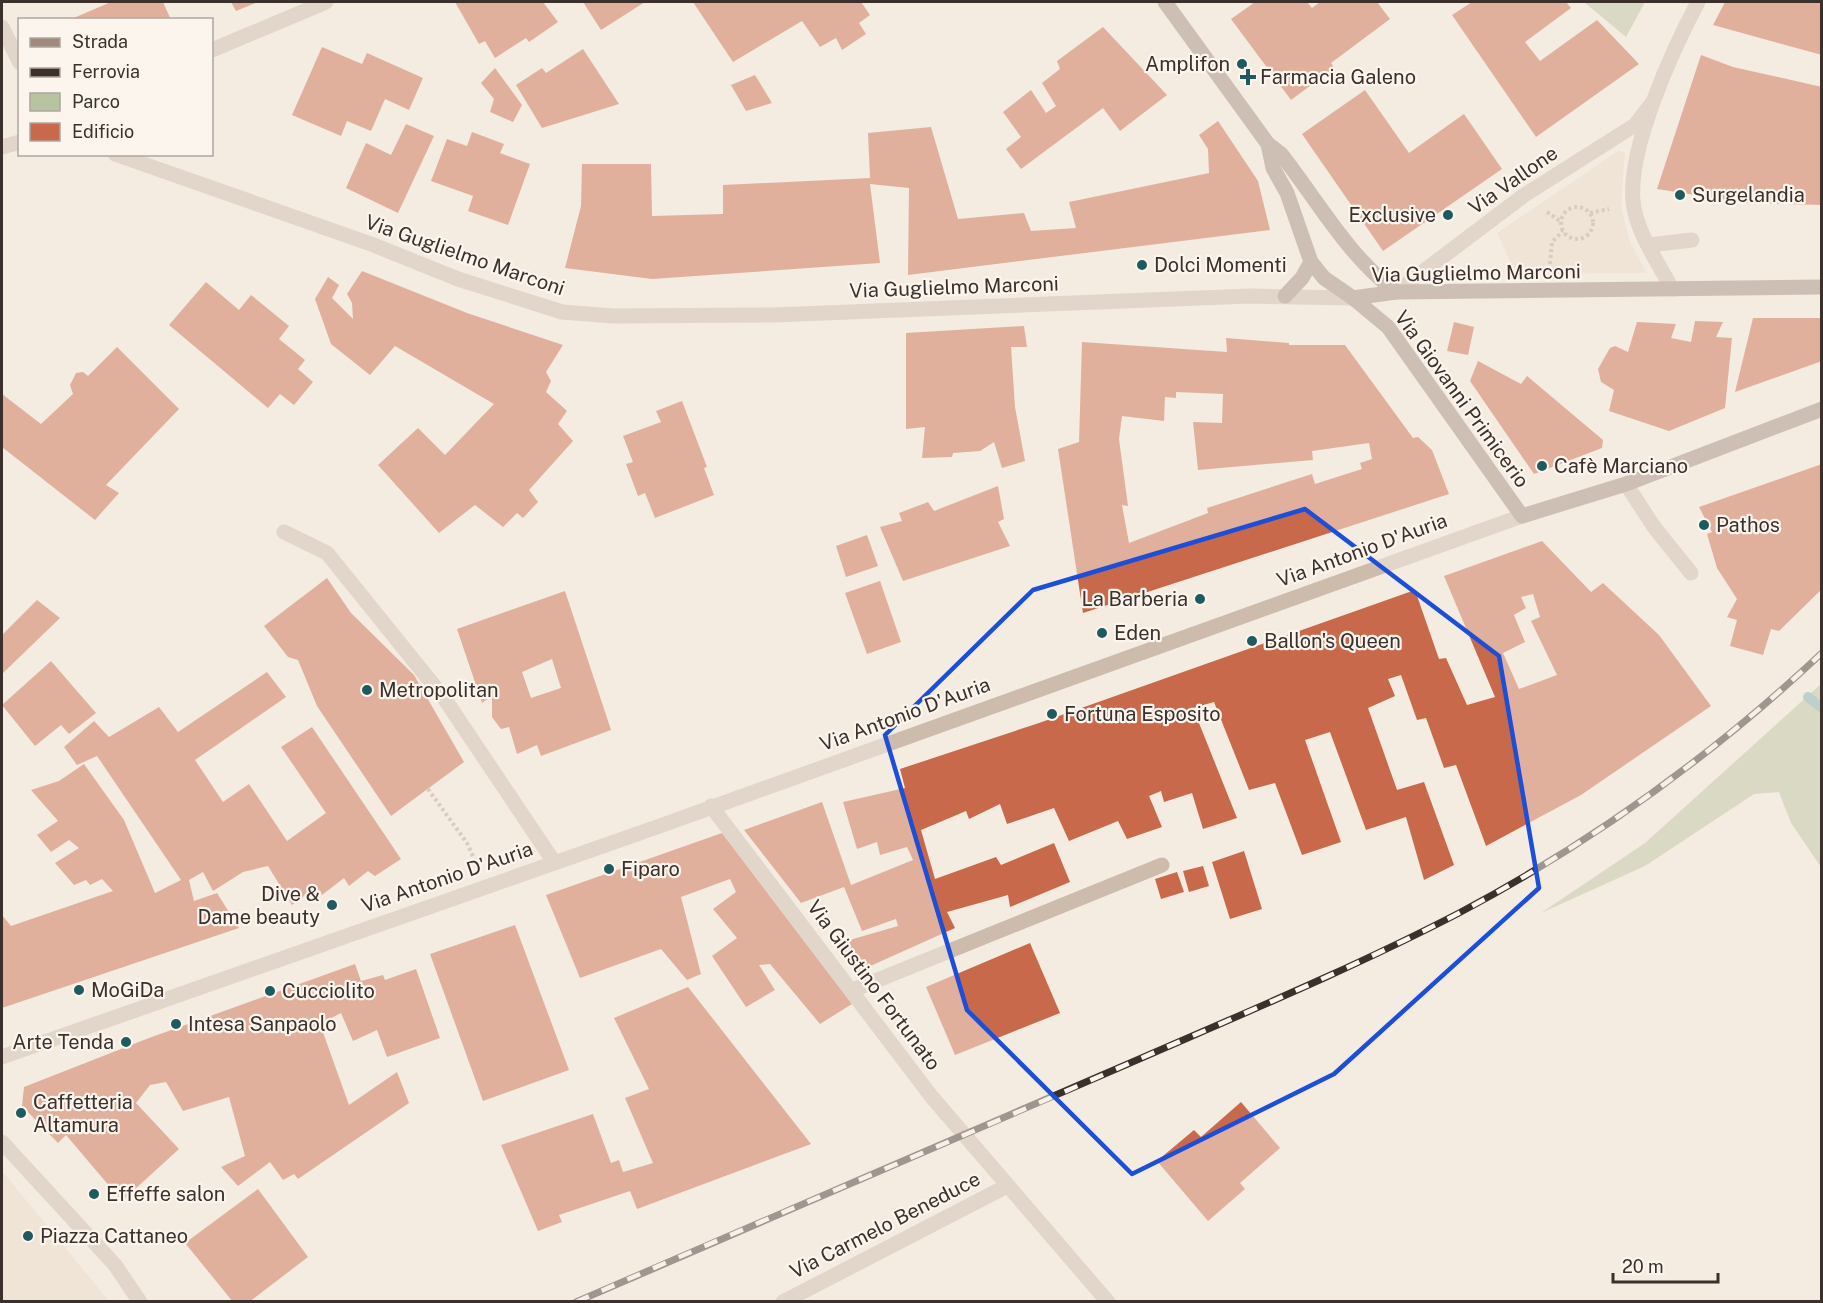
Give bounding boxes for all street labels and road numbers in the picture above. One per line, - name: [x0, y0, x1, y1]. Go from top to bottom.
- street label: Via Vallone: [1464, 141, 1562, 219]
- street label: Via Guglielmo Marconi: [362, 210, 568, 300]
- street label: Via Guglielmo Marconi: [1371, 259, 1581, 287]
- street label: Via Guglielmo Marconi: [849, 271, 1059, 303]
- street label: Via Giovanni Primicerio: [1390, 306, 1534, 492]
- street label: Via Antonio D'Auria: [1274, 508, 1450, 592]
- street label: Via Antonio D'Auria: [817, 672, 993, 756]
- street label: Via Antonio D'Auria: [358, 836, 536, 918]
- street label: Via Giustino Fortunato: [802, 895, 946, 1075]
- street label: Via Carmelo Beneduce: [786, 1167, 984, 1283]

